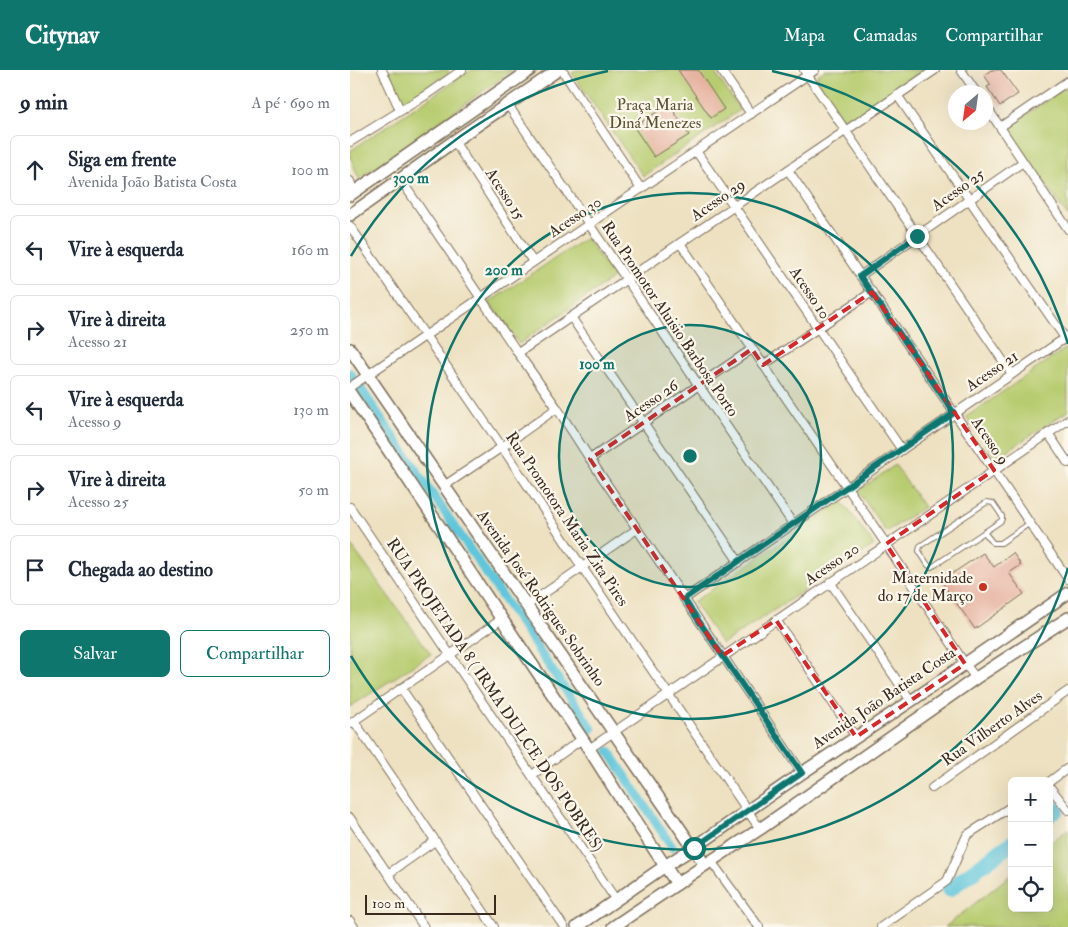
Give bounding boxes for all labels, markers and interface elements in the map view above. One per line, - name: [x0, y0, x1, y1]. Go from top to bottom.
- text: Citynav: [25, 20, 99, 51]
- text: Mapa: [784, 24, 825, 47]
- text: Camadas: [853, 24, 917, 47]
- text: Compartilhar: [945, 24, 1043, 47]
- north arrow: [948, 85, 993, 130]
- text: 9 min: [20, 89, 68, 116]
- text: A pé · 690 m: [252, 93, 330, 113]
- park label: Praça Maria Diná Menezes: [609, 95, 701, 133]
- text: Siga em frente: [68, 148, 176, 172]
- icon: ahead: [21, 156, 49, 184]
- text: 100 m: [291, 160, 329, 180]
- street label: Acesso 15: [480, 163, 529, 224]
- street label: Acesso 25: [927, 164, 988, 216]
- text: 300 m: [393, 169, 429, 188]
- text: Avenida João Batista Costa: [68, 172, 237, 192]
- street label: Acesso 29: [686, 174, 749, 226]
- street label: Acesso 30: [544, 192, 605, 243]
- street label: Rua Promotor Aluisio Barbosa Porto: [597, 217, 743, 421]
- route end: [906, 225, 929, 248]
- icon: left: [21, 236, 49, 264]
- text: Vire à esquerda: [68, 238, 183, 262]
- text: 160 m: [291, 240, 329, 260]
- text: 200 m: [485, 261, 523, 280]
- street label: Acesso 10: [785, 262, 835, 323]
- text: Vire à direita: [68, 308, 165, 332]
- icon: right: [21, 316, 49, 344]
- text: 250 m: [290, 320, 329, 340]
- text: Acesso 21: [68, 332, 127, 352]
- street label: Acesso 21: [961, 346, 1022, 396]
- text: 100 m: [579, 355, 615, 374]
- street label: Acesso 26: [619, 375, 683, 427]
- text: Vire à esquerda: [68, 388, 183, 412]
- icon: left: [21, 396, 49, 424]
- text: 130 m: [293, 400, 329, 420]
- text: Acesso 9: [68, 412, 122, 432]
- street label: Acesso 9: [966, 412, 1013, 469]
- street label: Rua Promotora Maria Zita Pires: [501, 428, 633, 610]
- centre of rings: [681, 447, 699, 465]
- text: Vire à direita: [68, 468, 165, 492]
- icon: right: [21, 476, 49, 504]
- text: 50 m: [298, 480, 329, 500]
- text: Acesso 25: [68, 492, 128, 512]
- street label: Avenida José Rodrigues Sobrinho: [471, 505, 610, 691]
- street label: RUA PROJETADA 8 ( IRMA DULCE DOS POBRES): [381, 534, 608, 856]
- street label: Acesso 20: [800, 538, 863, 590]
- icon: arrive: [21, 556, 49, 584]
- text: Chegada ao destino: [68, 558, 213, 582]
- place label: Maternidade do 17 de Março: [878, 568, 973, 606]
- marker: Maternidade do 17 de Março: [977, 581, 989, 593]
- button: Salvar: [20, 630, 170, 677]
- button: Compartilhar: [180, 630, 330, 677]
- street label: Avenida João Batista Costa: [808, 642, 960, 755]
- street label: Rua Vilberto Alves: [938, 686, 1046, 770]
- map controls: [1008, 777, 1053, 912]
- button: +: [1008, 777, 1053, 822]
- button: −: [1008, 822, 1053, 867]
- route start: [683, 837, 706, 860]
- button: locate: [1008, 867, 1053, 912]
- scale bar: [365, 892, 496, 915]
- text: 100 m: [372, 895, 405, 912]

